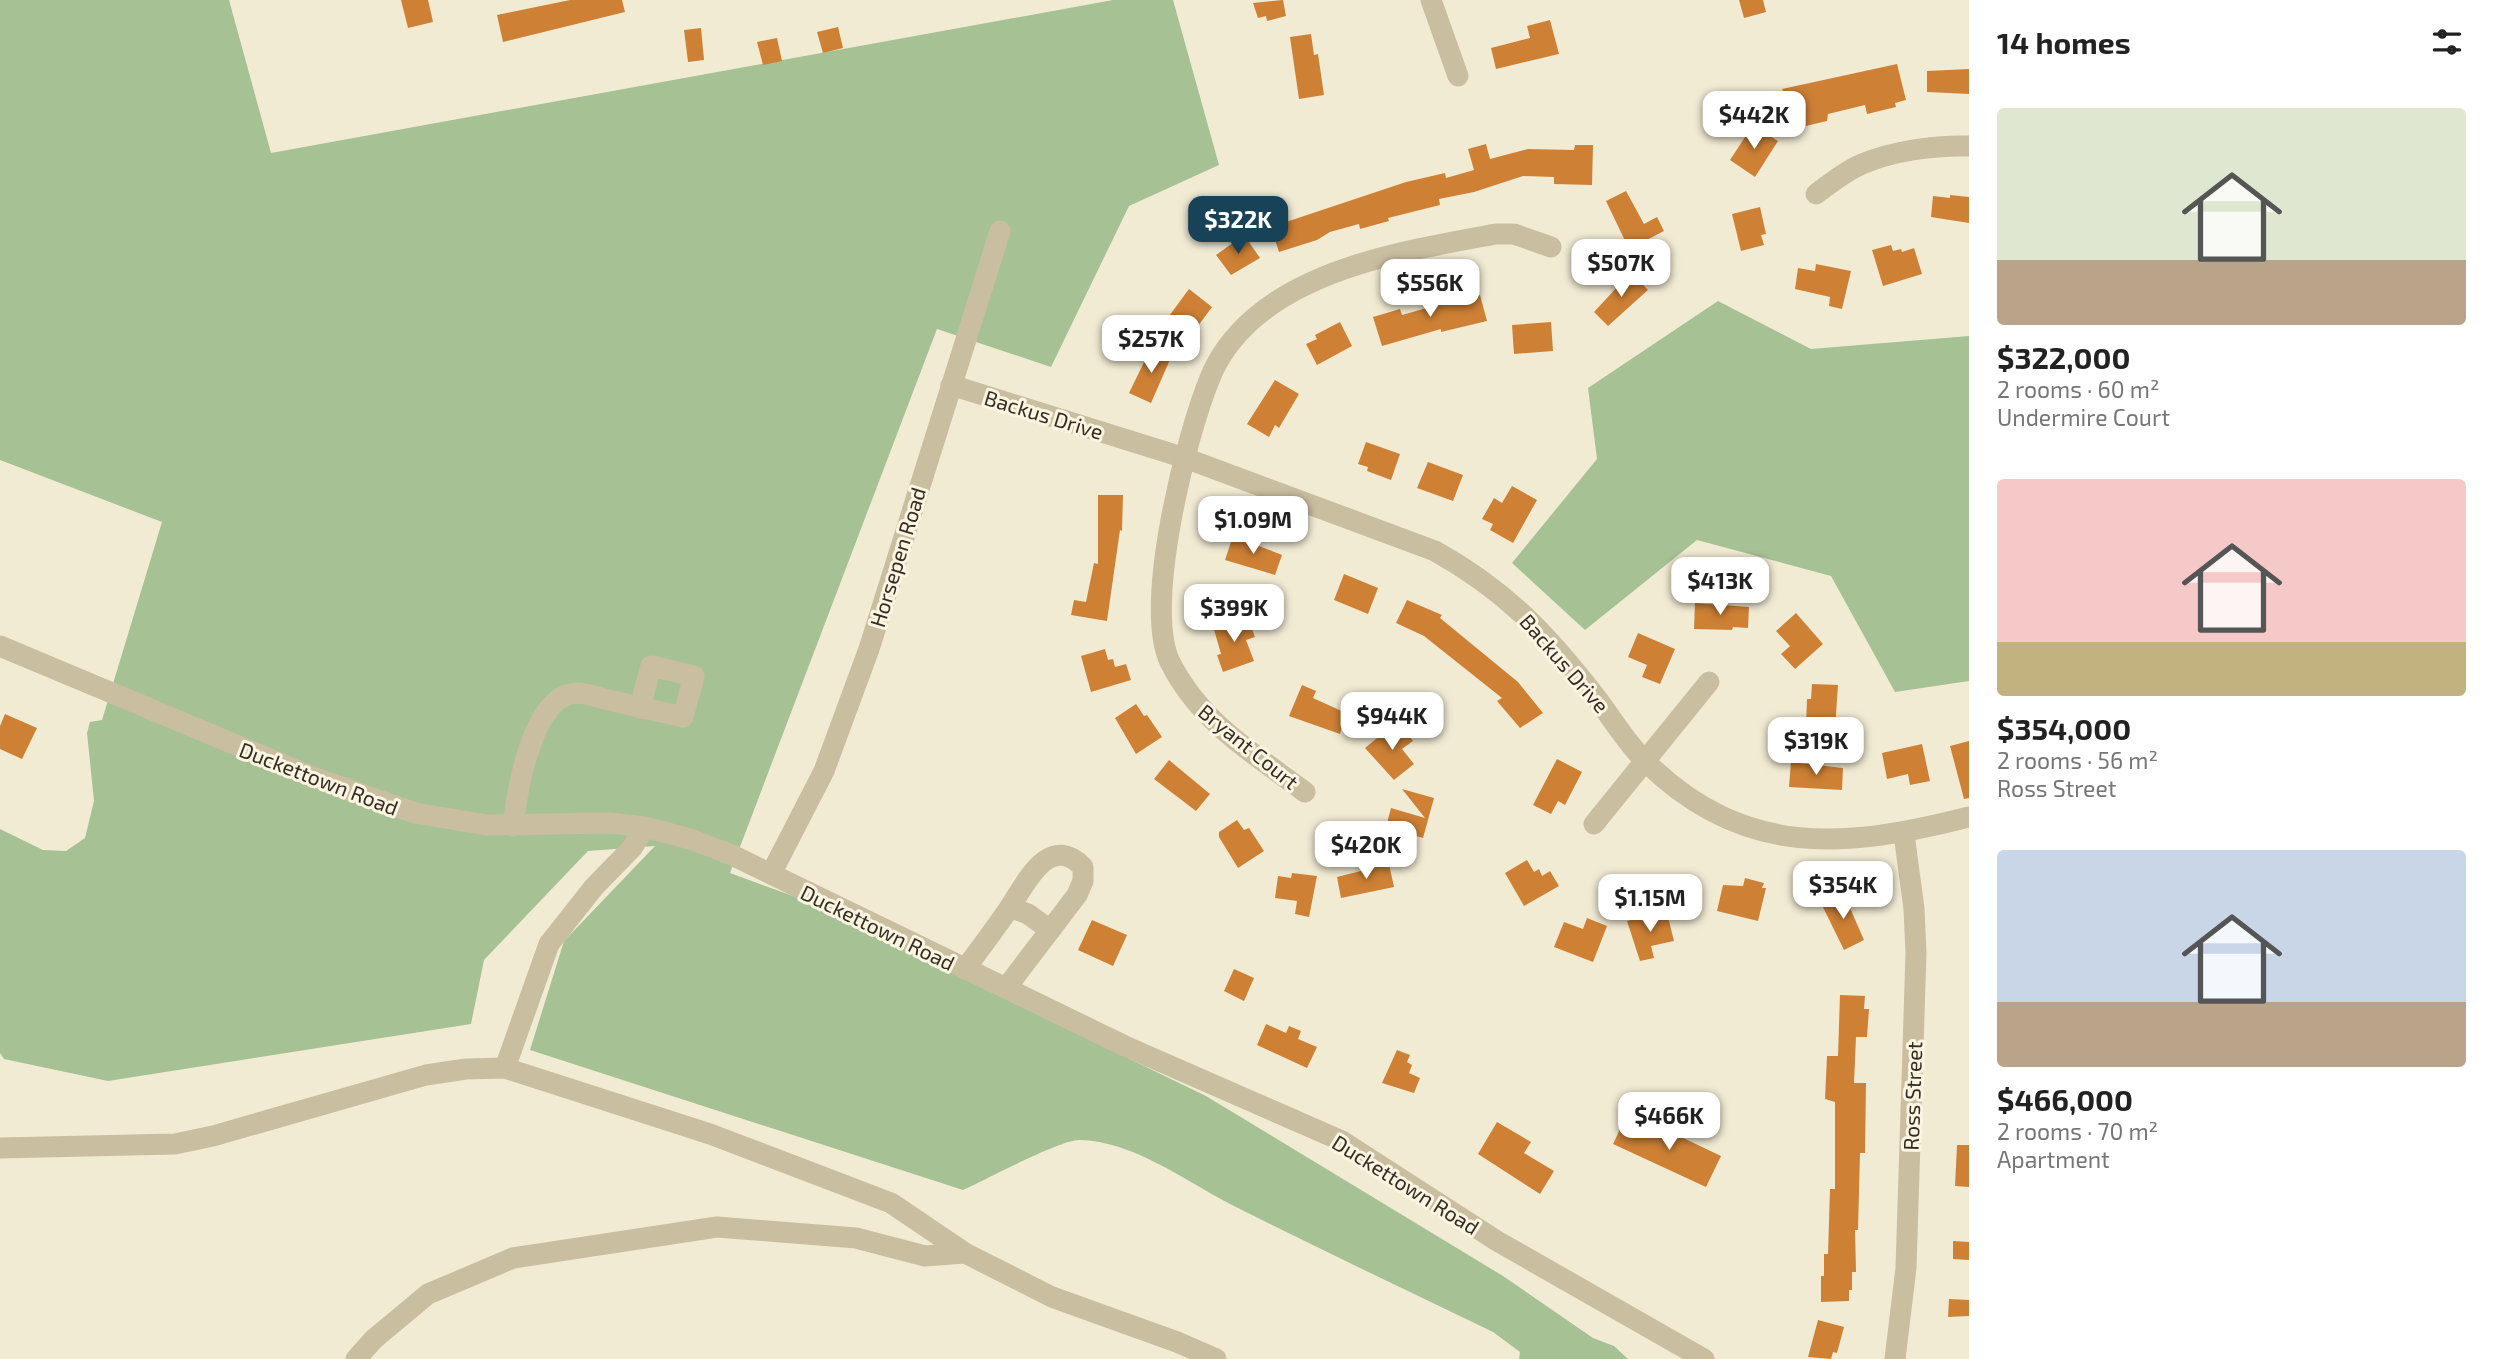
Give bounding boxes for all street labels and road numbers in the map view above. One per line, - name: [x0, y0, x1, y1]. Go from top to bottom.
- street label: Backus Drive: [982, 384, 1106, 444]
- street label: Horsepen Road: [864, 484, 930, 630]
- street label: Backus Drive: [1515, 609, 1615, 717]
- street label: Bryant Court: [1194, 698, 1304, 794]
- street label: Duckettown Road: [236, 736, 402, 820]
- street label: Duckettown Road: [797, 879, 959, 975]
- street label: Ross Street: [1898, 1041, 1926, 1151]
- street label: Duckettown Road: [1328, 1129, 1484, 1239]

